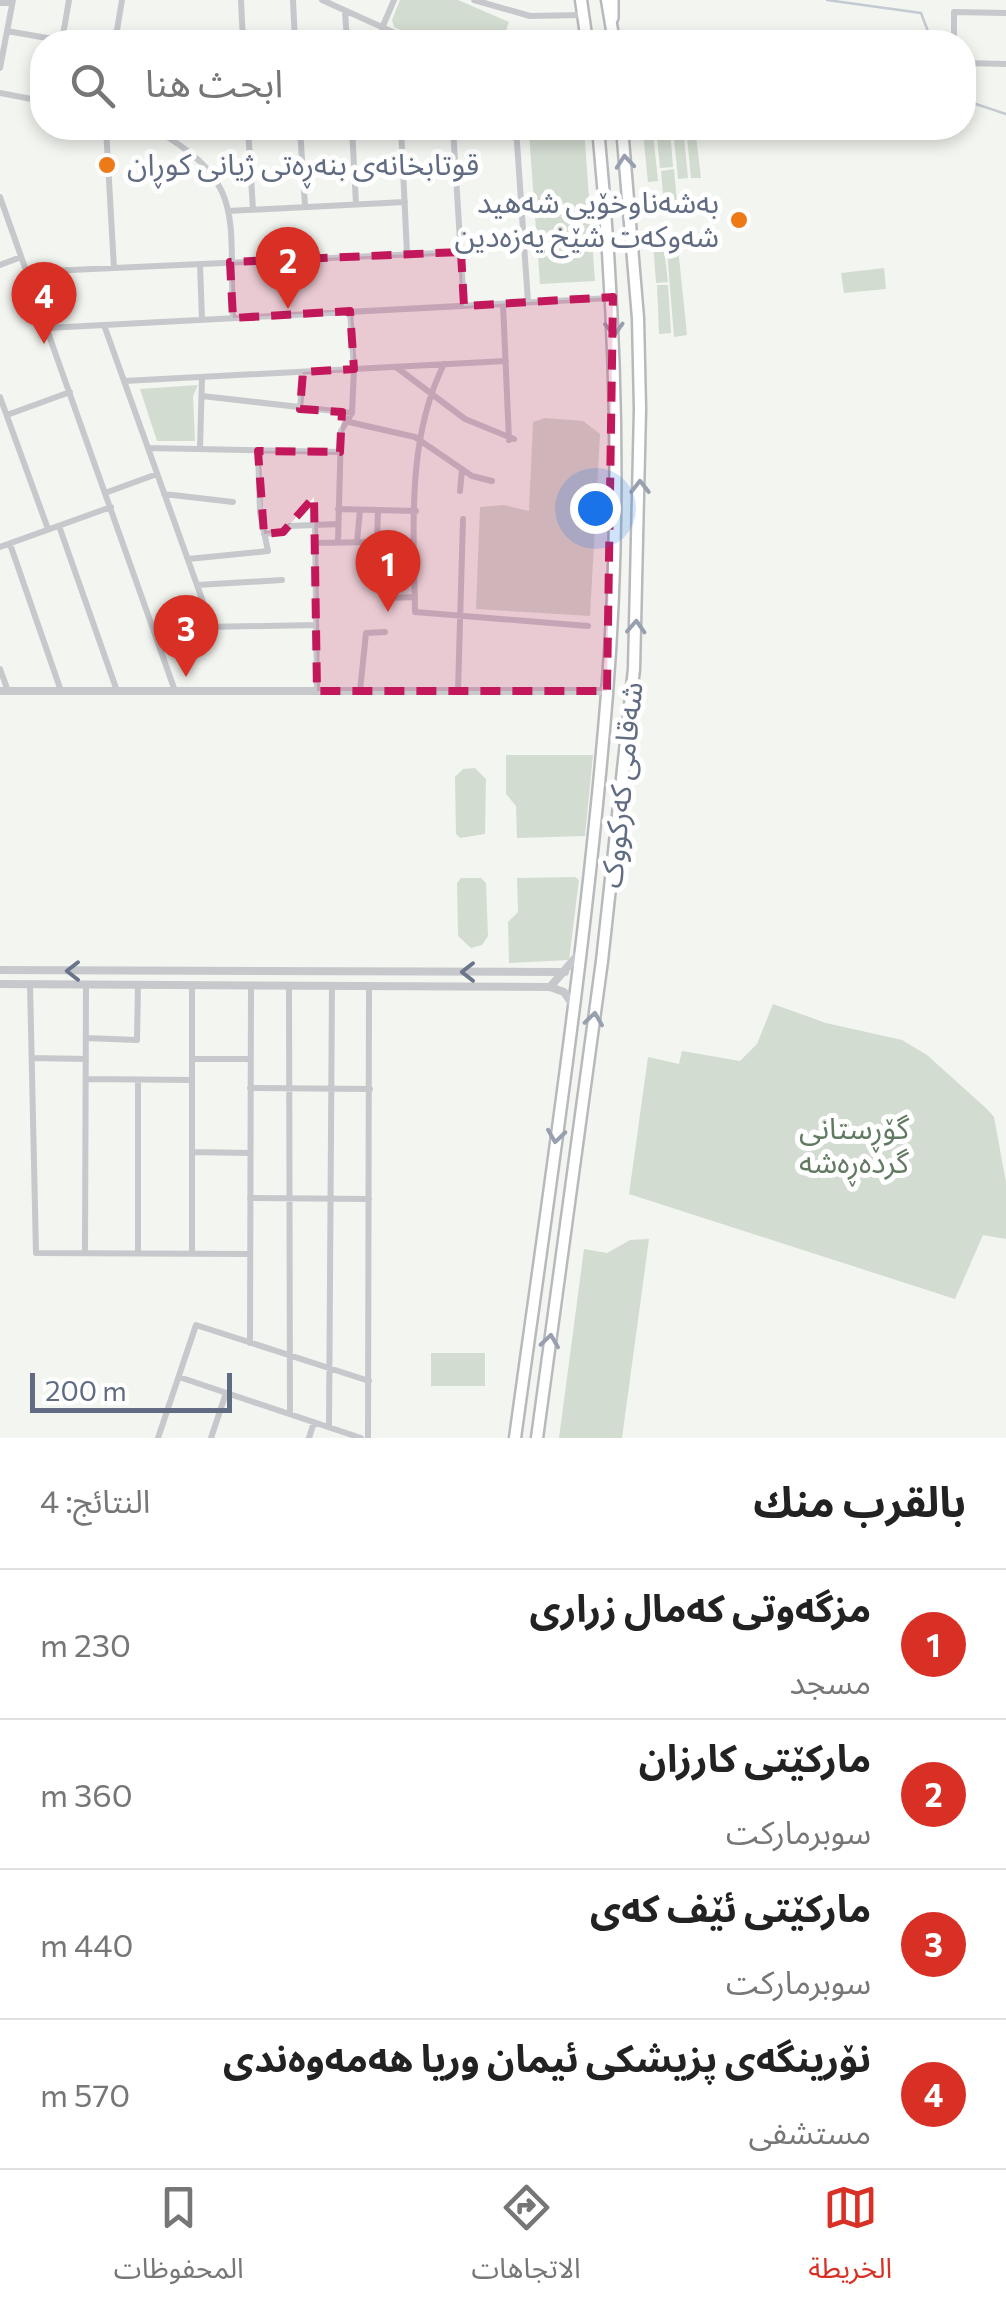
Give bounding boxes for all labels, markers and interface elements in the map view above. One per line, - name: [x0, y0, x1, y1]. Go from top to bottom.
- search box: [30, 30, 976, 140]
- icon: search: [65, 58, 120, 113]
- text: ابحث هنا: [145, 58, 283, 105]
- place label: قوتابخانەی بنەڕەتی ژیانی کوڕان: [127, 144, 479, 189]
- marker: قوتابخانەی بنەڕەتی ژیانی کوڕان: [96, 154, 118, 176]
- one-way arrow: [614, 154, 636, 170]
- place label: بەشەناوخۆیی شەهید شەوکەت شێخ یەزەدین: [454, 182, 719, 259]
- marker: بەشەناوخۆیی شەهید شەوکەت شێخ یەزەدین: [728, 209, 750, 231]
- pin: 2: [256, 226, 320, 309]
- pin: 4: [12, 262, 76, 344]
- one-way arrow: [603, 322, 624, 338]
- one-way arrow: [629, 478, 651, 494]
- your location: [570, 483, 621, 534]
- pin: 1: [356, 530, 420, 612]
- pin: 3: [154, 594, 218, 677]
- one-way arrow: [625, 618, 646, 634]
- street label: شەقامی کەرکووک: [590, 680, 650, 890]
- one-way arrow: [64, 960, 80, 982]
- one-way arrow: [459, 961, 474, 983]
- one-way arrow: [582, 1011, 603, 1028]
- park label: گۆڕستانی گردەڕەشە: [799, 1108, 910, 1187]
- one-way arrow: [546, 1128, 567, 1144]
- one-way arrow: [539, 1333, 560, 1350]
- scale bar: [30, 1368, 232, 1412]
- text: 200 m: [45, 1373, 127, 1407]
- text: بالقرب منك: [753, 1474, 966, 1526]
- text: النتائج: 4: [40, 1480, 150, 1520]
- text: مزگەوتی کەمال زراری: [529, 1583, 871, 1630]
- text: 230 m: [40, 1624, 131, 1664]
- text: 1: [926, 1624, 941, 1664]
- text: مسجد: [790, 1661, 871, 1701]
- text: مارکێتی کارزان: [639, 1733, 871, 1780]
- text: 360 m: [40, 1774, 133, 1814]
- text: 2: [924, 1774, 943, 1814]
- text: سوبرماركت: [726, 1811, 871, 1851]
- text: مارکێتی ئێف کەی: [590, 1883, 871, 1930]
- text: 440 m: [40, 1924, 133, 1964]
- text: 3: [924, 1924, 943, 1964]
- text: سوبرماركت: [726, 1961, 871, 2001]
- text: نۆرینگەی پزیشکی ئیمان وریا هەمەوەندی: [223, 2033, 871, 2080]
- text: 570 m: [40, 2074, 130, 2114]
- text: 4: [924, 2074, 943, 2114]
- text: مستشفى: [748, 2111, 871, 2151]
- tab: المحفوظات: [114, 2180, 244, 2299]
- tab: الاتجاهات: [471, 2180, 581, 2299]
- tab: الخريطة: [808, 2180, 892, 2299]

